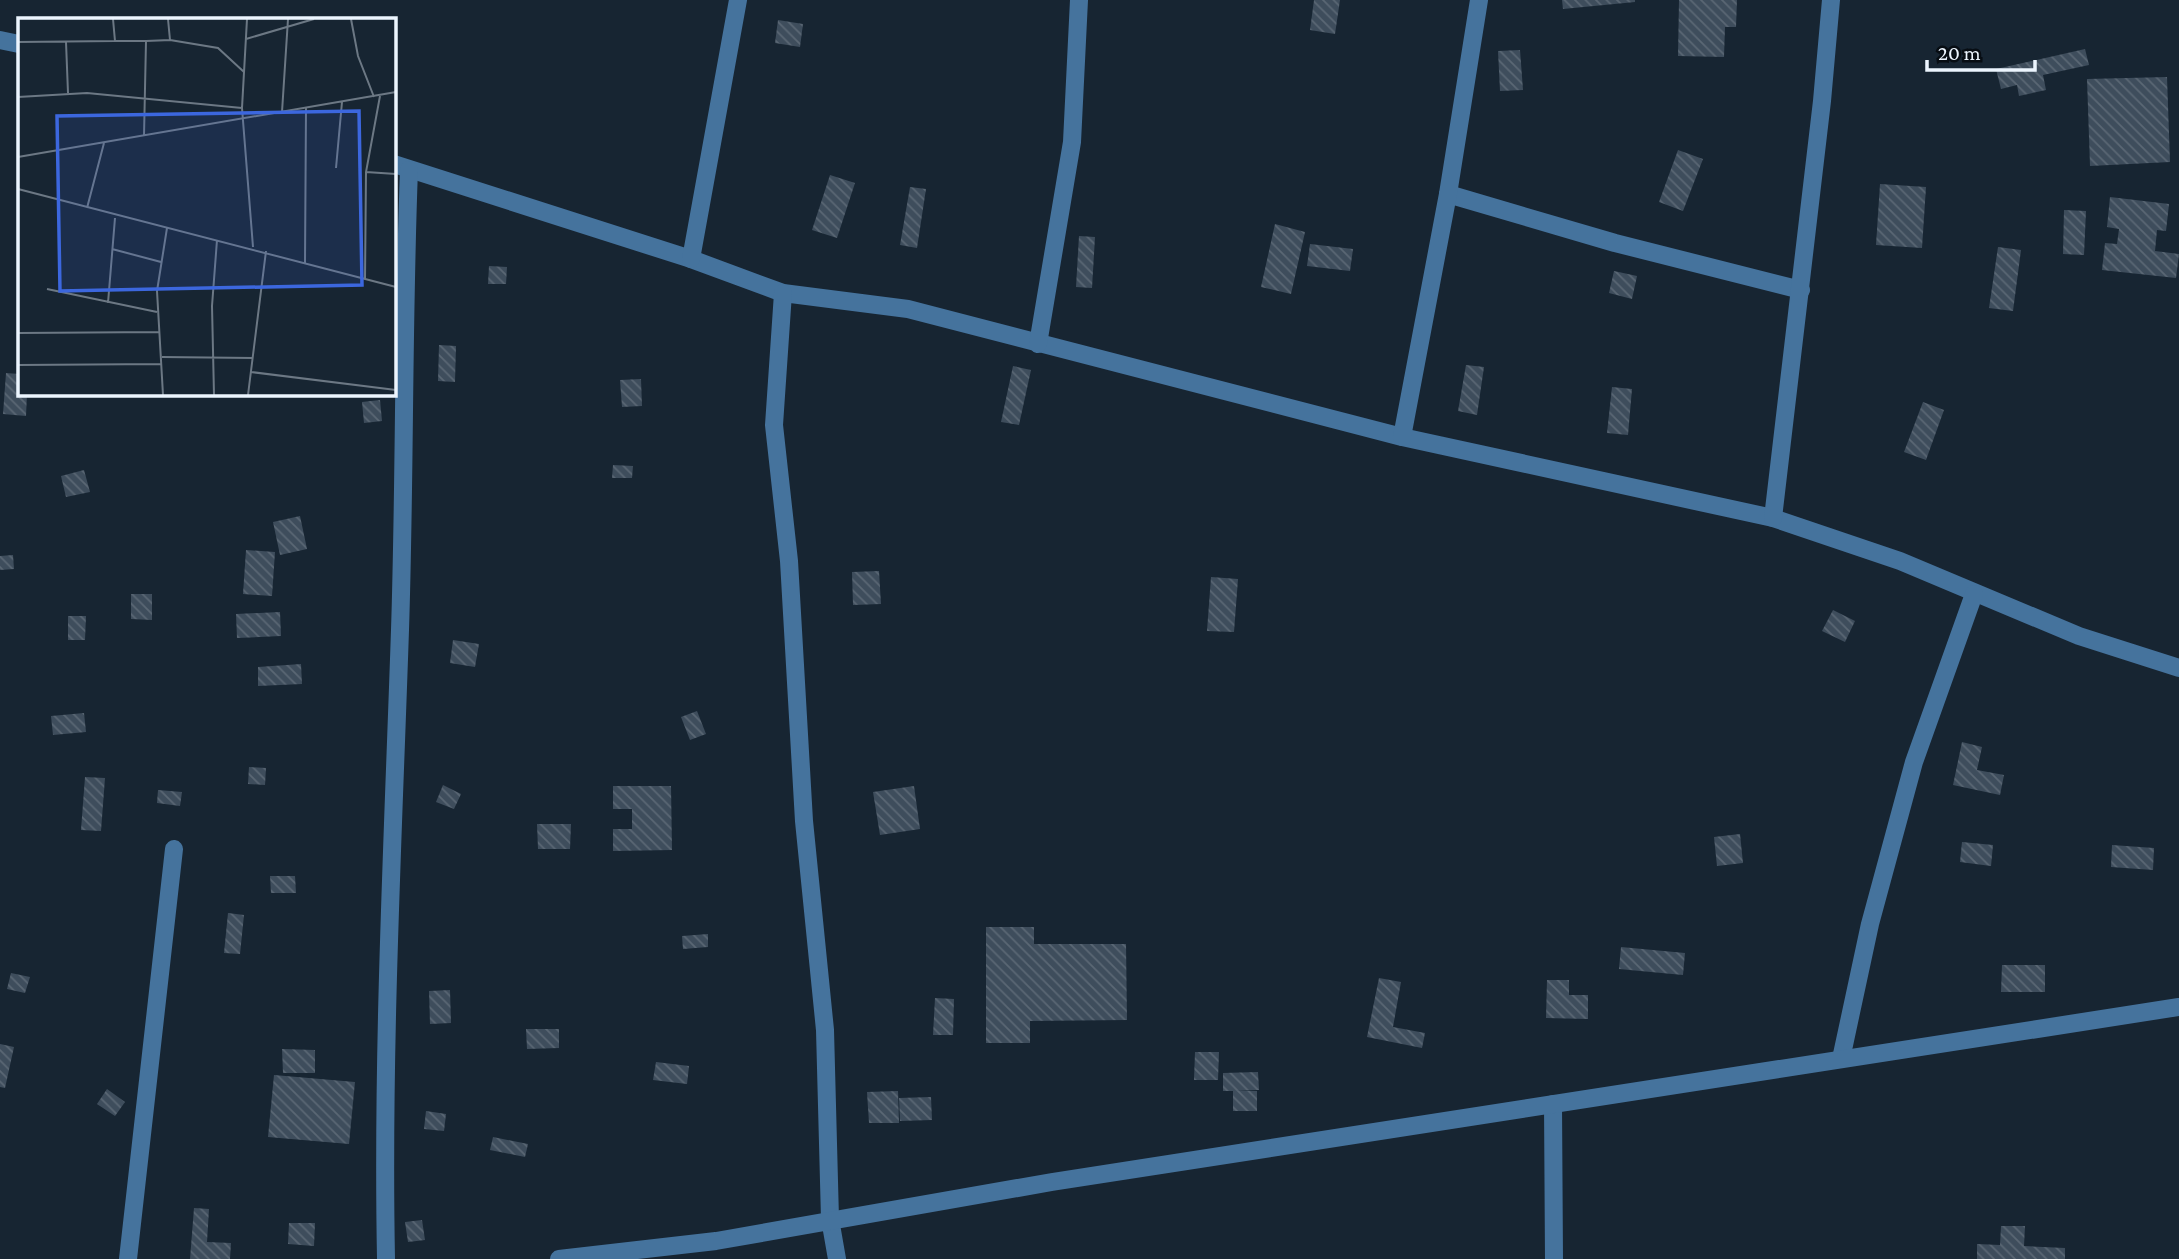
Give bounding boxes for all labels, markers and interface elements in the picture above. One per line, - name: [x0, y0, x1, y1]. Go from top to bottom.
- inset map: [18, 18, 396, 396]
- scale bar: [1927, 28, 2036, 72]
- text: 20 m: [1938, 41, 1981, 65]

